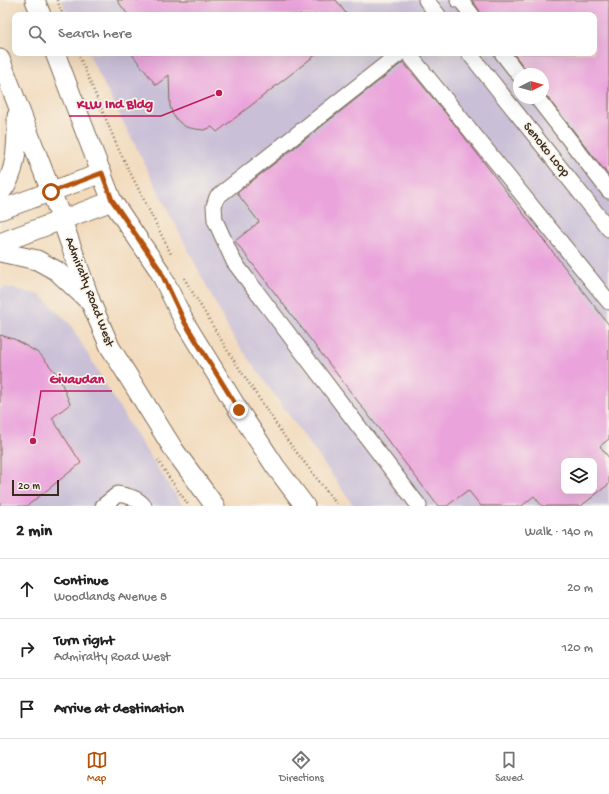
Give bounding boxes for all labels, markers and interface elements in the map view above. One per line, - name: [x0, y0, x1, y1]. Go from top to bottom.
- search box: [12, 12, 597, 56]
- icon: search: [26, 23, 48, 45]
- text: Search here: [58, 25, 132, 43]
- north arrow: [513, 68, 549, 104]
- callout: KLW Ind Bldg: [69, 90, 161, 116]
- text: KLW Ind Bldg: [76, 97, 153, 114]
- street label: Senoko Loop: [519, 120, 573, 181]
- route start: [42, 183, 60, 201]
- street label: Admiralty Road West: [61, 235, 117, 350]
- callout: Givaudan: [41, 365, 112, 391]
- text: Givaudan: [49, 372, 105, 389]
- route end: [230, 401, 248, 419]
- map controls: [561, 458, 597, 494]
- button: layers: [561, 458, 597, 494]
- scale bar: [12, 478, 59, 497]
- text: 20 m: [18, 481, 40, 493]
- text: 2 min: [16, 522, 52, 542]
- text: Walk · 140 m: [525, 525, 593, 540]
- text: Continue: [54, 572, 108, 590]
- icon: ahead: [16, 578, 38, 600]
- text: 20 m: [567, 581, 593, 596]
- text: Woodlands Avenue 8: [54, 590, 167, 605]
- text: Turn right: [54, 632, 114, 650]
- icon: right: [16, 638, 38, 660]
- text: 120 m: [562, 641, 593, 656]
- text: Admiralty Road West: [54, 650, 170, 665]
- icon: arrive: [16, 698, 38, 720]
- text: Arrive at destination: [54, 700, 184, 718]
- tab: Map: [86, 749, 108, 785]
- tab: Directions: [279, 749, 324, 785]
- tab: Saved: [495, 749, 523, 785]

